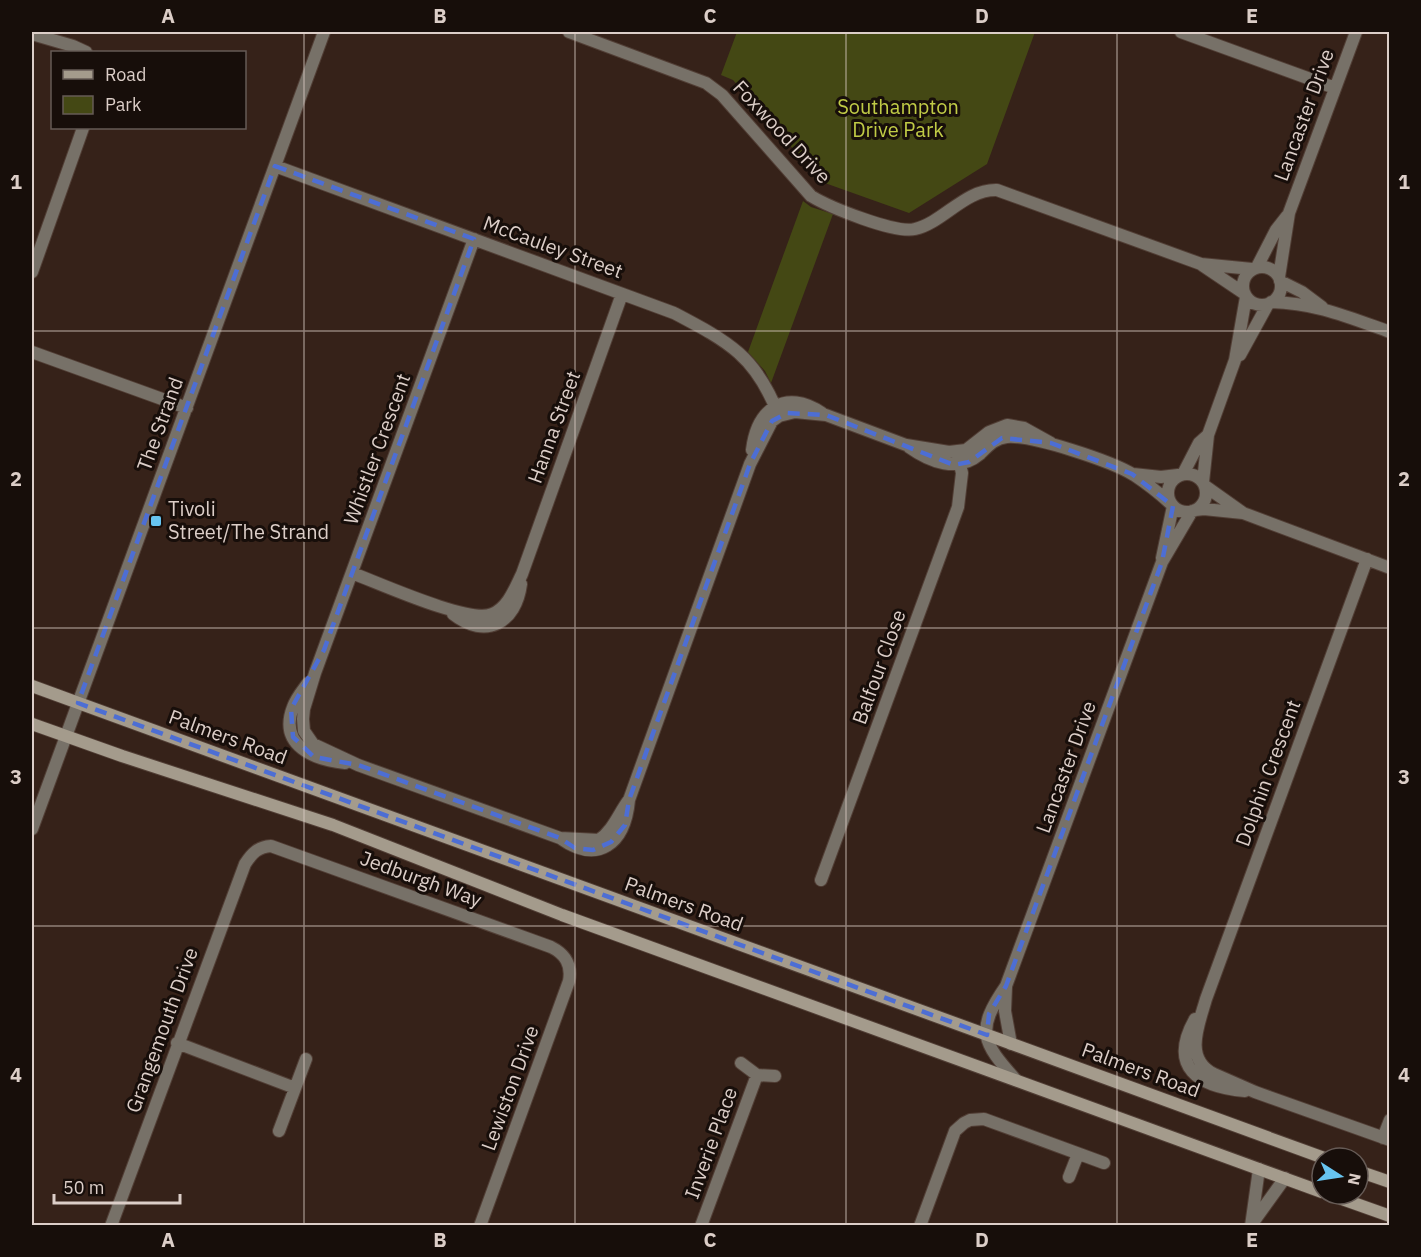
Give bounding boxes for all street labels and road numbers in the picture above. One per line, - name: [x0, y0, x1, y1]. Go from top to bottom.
- street label: Lancaster Drive: [1267, 45, 1340, 185]
- street label: Foxwood Drive: [727, 74, 837, 189]
- street label: McCauley Street: [480, 209, 627, 284]
- street label: Hanna Street: [521, 367, 586, 487]
- street label: Whistler Crescent: [337, 370, 416, 528]
- street label: The Strand: [130, 373, 189, 475]
- street label: Balfour Close: [845, 606, 912, 728]
- street label: Dolphin Crescent: [1229, 696, 1307, 850]
- street label: Lancaster Drive: [1029, 697, 1102, 837]
- street label: Palmers Road: [165, 703, 291, 770]
- street label: Jedburgh Way: [357, 844, 486, 913]
- street label: Palmers Road: [621, 870, 747, 937]
- street label: Grangemouth Drive: [119, 943, 204, 1116]
- street label: Lewiston Drive: [474, 1022, 545, 1154]
- street label: Palmers Road: [1078, 1036, 1204, 1103]
- street label: Inverie Place: [678, 1083, 743, 1202]

